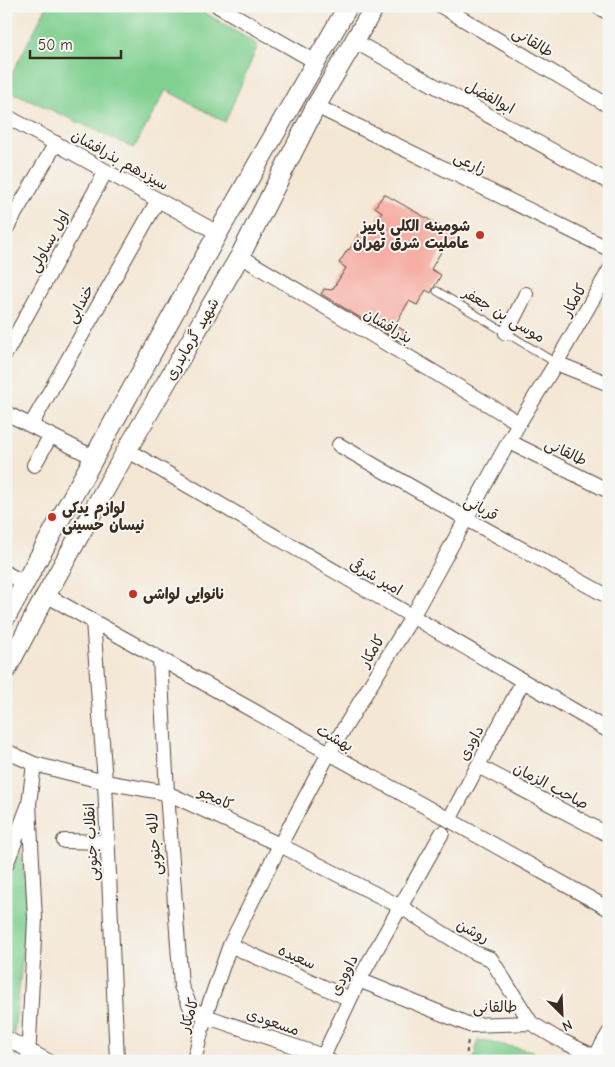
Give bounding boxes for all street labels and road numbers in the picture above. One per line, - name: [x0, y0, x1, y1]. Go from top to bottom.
- street label: طالقانی: [509, 23, 557, 62]
- street label: ابوالفضل: [462, 76, 518, 118]
- street label: سیزدهم بذرافشان: [67, 126, 172, 196]
- street label: زارعی: [450, 148, 489, 179]
- street label: اول یساولی: [25, 207, 74, 276]
- street label: کامکار: [557, 281, 590, 320]
- street label: خندابی: [62, 282, 99, 327]
- street label: موسی بن جعفر: [458, 283, 548, 347]
- street label: شهید گرمابدری: [161, 295, 223, 383]
- street label: بذرافشان: [360, 304, 416, 348]
- street label: طالقانی: [542, 434, 590, 471]
- street label: قربانی: [460, 491, 501, 525]
- street label: امیر شرقی: [347, 553, 406, 599]
- street label: کامکار: [355, 632, 389, 671]
- street label: بهشت: [313, 721, 357, 755]
- street label: داودی: [454, 722, 488, 764]
- street label: صاحب الزمان: [510, 759, 592, 813]
- street label: کامجو: [195, 782, 236, 814]
- street label: انقلاب جنوبی: [80, 802, 103, 882]
- street label: لاله جنوبی: [143, 812, 166, 876]
- street label: روشن: [454, 915, 492, 947]
- street label: سعیده: [275, 941, 319, 973]
- street label: داوودی: [326, 952, 362, 998]
- street label: کامکار: [175, 996, 203, 1035]
- street label: طالقانی: [473, 998, 517, 1017]
- street label: مسعودی: [244, 1005, 302, 1040]

